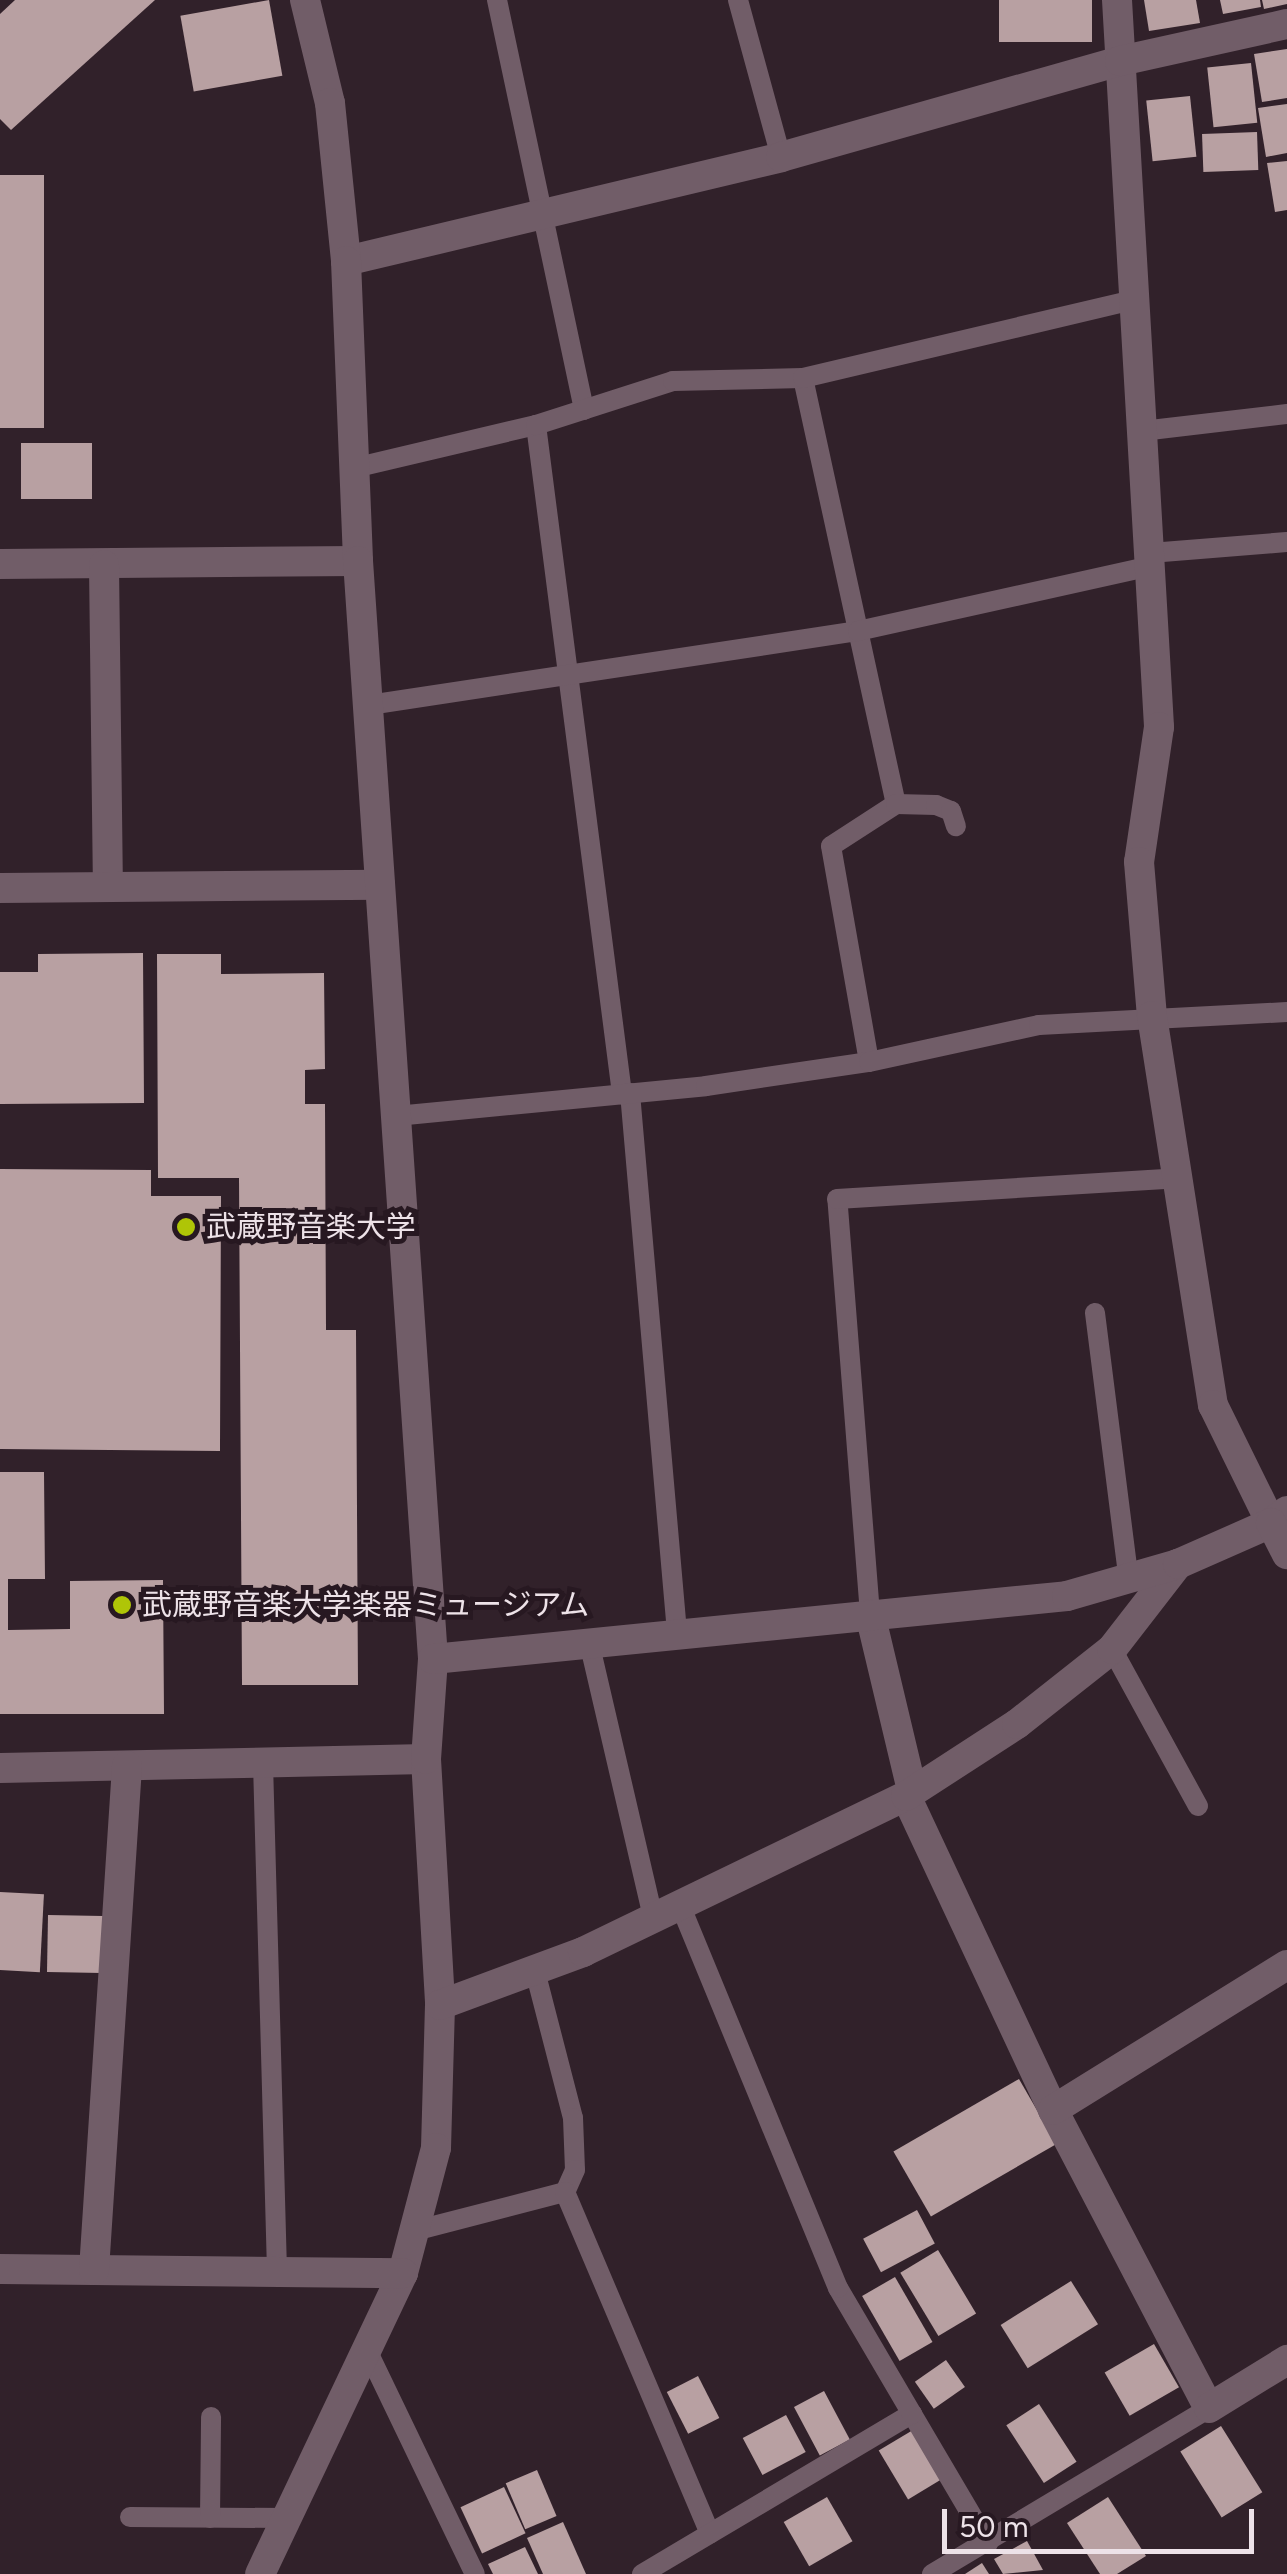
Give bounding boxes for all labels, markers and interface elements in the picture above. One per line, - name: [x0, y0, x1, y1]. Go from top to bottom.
- place label: 武蔵野音楽大学: [206, 1209, 416, 1245]
- marker: 武蔵野音楽大学: [175, 1216, 197, 1238]
- place label: 武蔵野音楽大学楽器ミュージアム: [142, 1587, 592, 1623]
- marker: 武蔵野音楽大学楽器ミュージアム: [111, 1594, 133, 1616]
- scale bar: [947, 2489, 1260, 2551]
- text: 50 m: [959, 2508, 1028, 2545]

